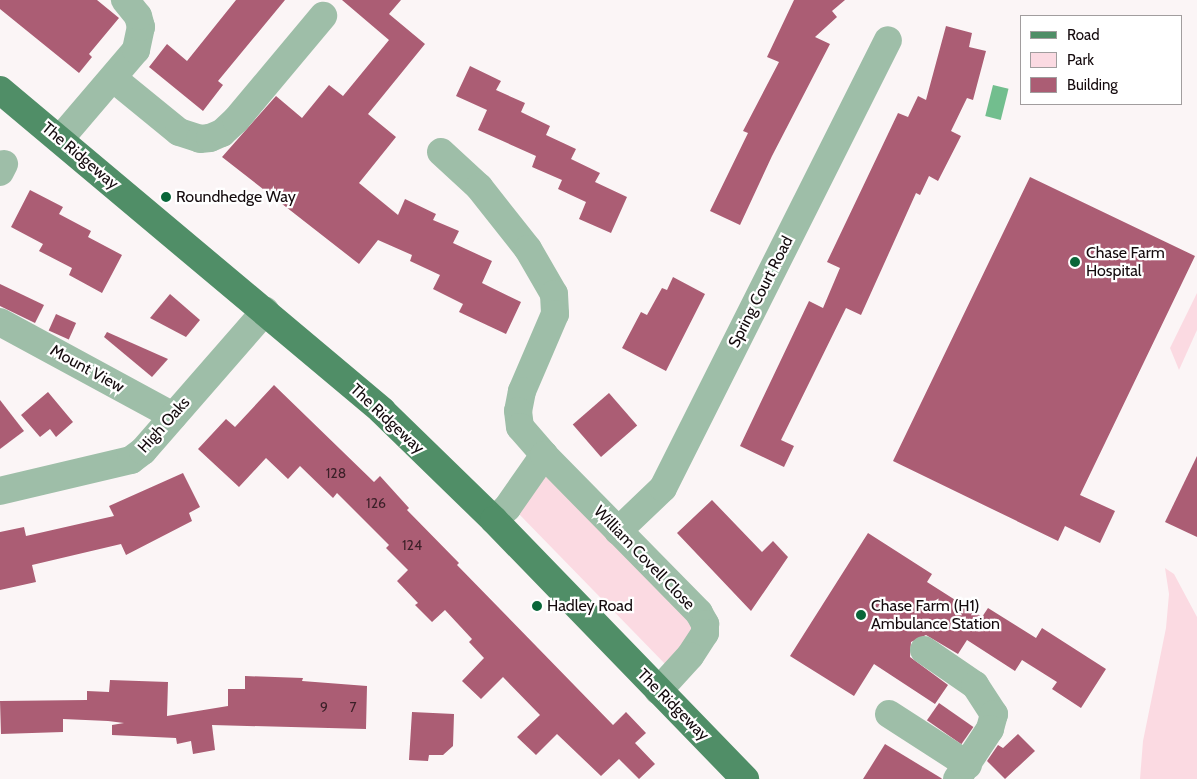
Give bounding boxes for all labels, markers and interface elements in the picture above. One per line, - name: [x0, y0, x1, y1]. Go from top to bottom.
- legend: [1020, 15, 1182, 105]
- text: Road: [1067, 26, 1100, 44]
- text: Park: [1067, 51, 1094, 69]
- text: Building: [1067, 76, 1118, 94]
- street label: The Ridgeway: [38, 118, 122, 194]
- place label: Roundhedge Way: [176, 187, 296, 207]
- marker: Roundhedge Way: [160, 191, 172, 203]
- street label: Spring Court Road: [725, 233, 797, 351]
- place label: Chase Farm Hospital: [1086, 243, 1165, 281]
- marker: Chase Farm Hospital: [1068, 255, 1082, 269]
- street label: Mount View: [47, 341, 127, 397]
- street label: The Ridgeway: [346, 380, 428, 458]
- street label: High Oaks: [134, 393, 194, 457]
- house number: 128: [326, 465, 346, 481]
- house number: 126: [366, 495, 386, 511]
- street label: William Covell Close: [589, 502, 699, 614]
- house number: 124: [402, 537, 422, 553]
- place label: Hadley Road: [547, 596, 633, 616]
- place label: Chase Farm (H1) Ambulance Station: [871, 596, 1000, 634]
- marker: Hadley Road: [531, 600, 543, 612]
- marker: Chase Farm (H1) Ambulance Station: [855, 609, 867, 621]
- street label: The Ridgeway: [633, 665, 713, 745]
- house number: 9: [320, 699, 328, 715]
- house number: 7: [349, 699, 357, 715]

